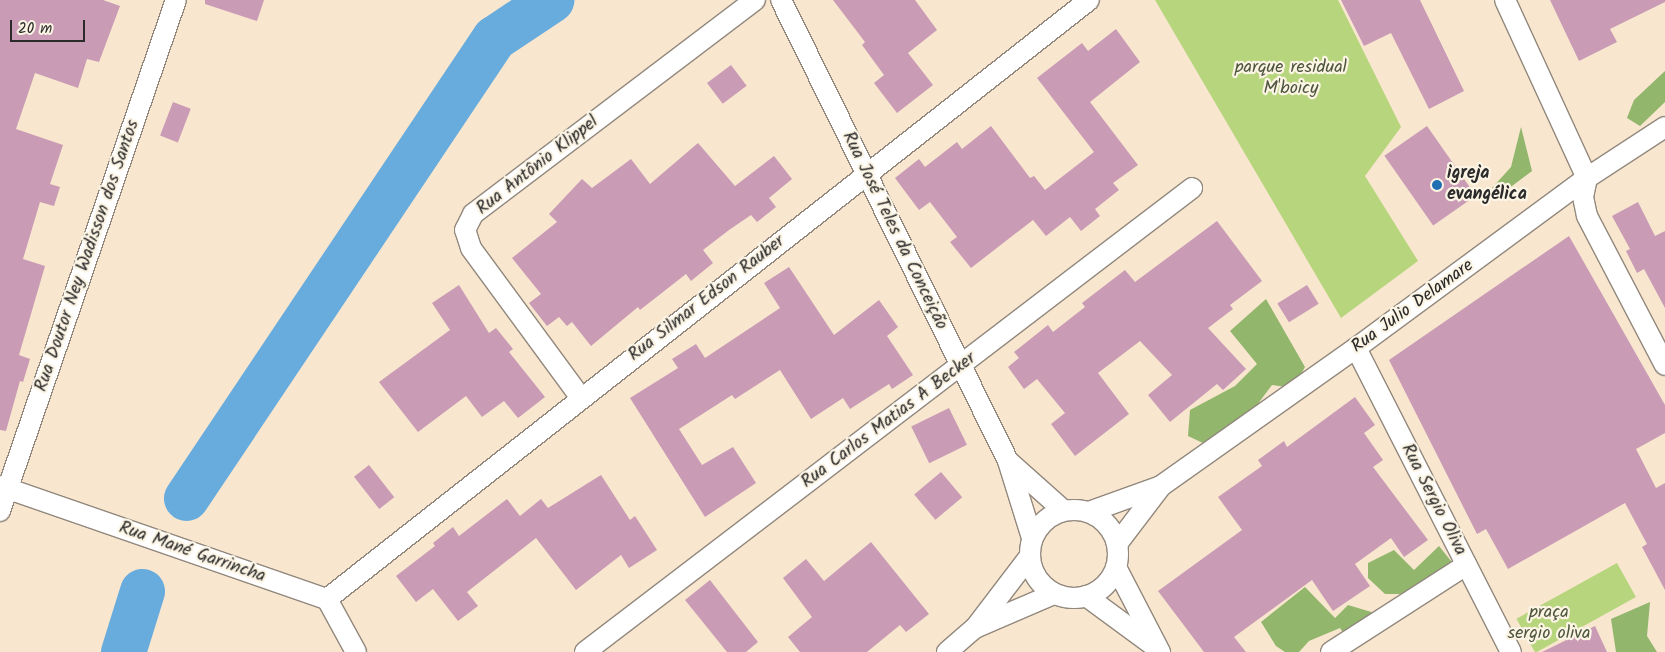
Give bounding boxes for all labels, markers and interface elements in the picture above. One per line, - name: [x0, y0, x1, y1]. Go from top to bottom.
- scale bar: [12, 10, 88, 42]
- text: 20 m: [18, 17, 52, 41]
- park label: parque residual M'boicy: [1235, 58, 1347, 100]
- street label: Rua Antônio Klippel: [473, 112, 603, 220]
- street label: Rua Doutor Ney Wadisson dos Santos: [31, 117, 145, 395]
- street label: Rua José Teles da Conceição: [837, 128, 951, 334]
- place label: igreja evangélica: [1447, 164, 1527, 206]
- marker: igreja evangélica: [1431, 179, 1443, 191]
- street label: Rua Silmar Edson Rauber: [625, 231, 789, 367]
- street label: Rua Julio Delamare: [1348, 256, 1478, 358]
- street label: Rua Carlos Matias A Becker: [797, 348, 981, 494]
- street label: Rua Sergio Oliva: [1396, 441, 1470, 559]
- street label: Rua Mané Garrincha: [116, 518, 268, 588]
- park label: praça sergio oliva: [1508, 603, 1590, 646]

